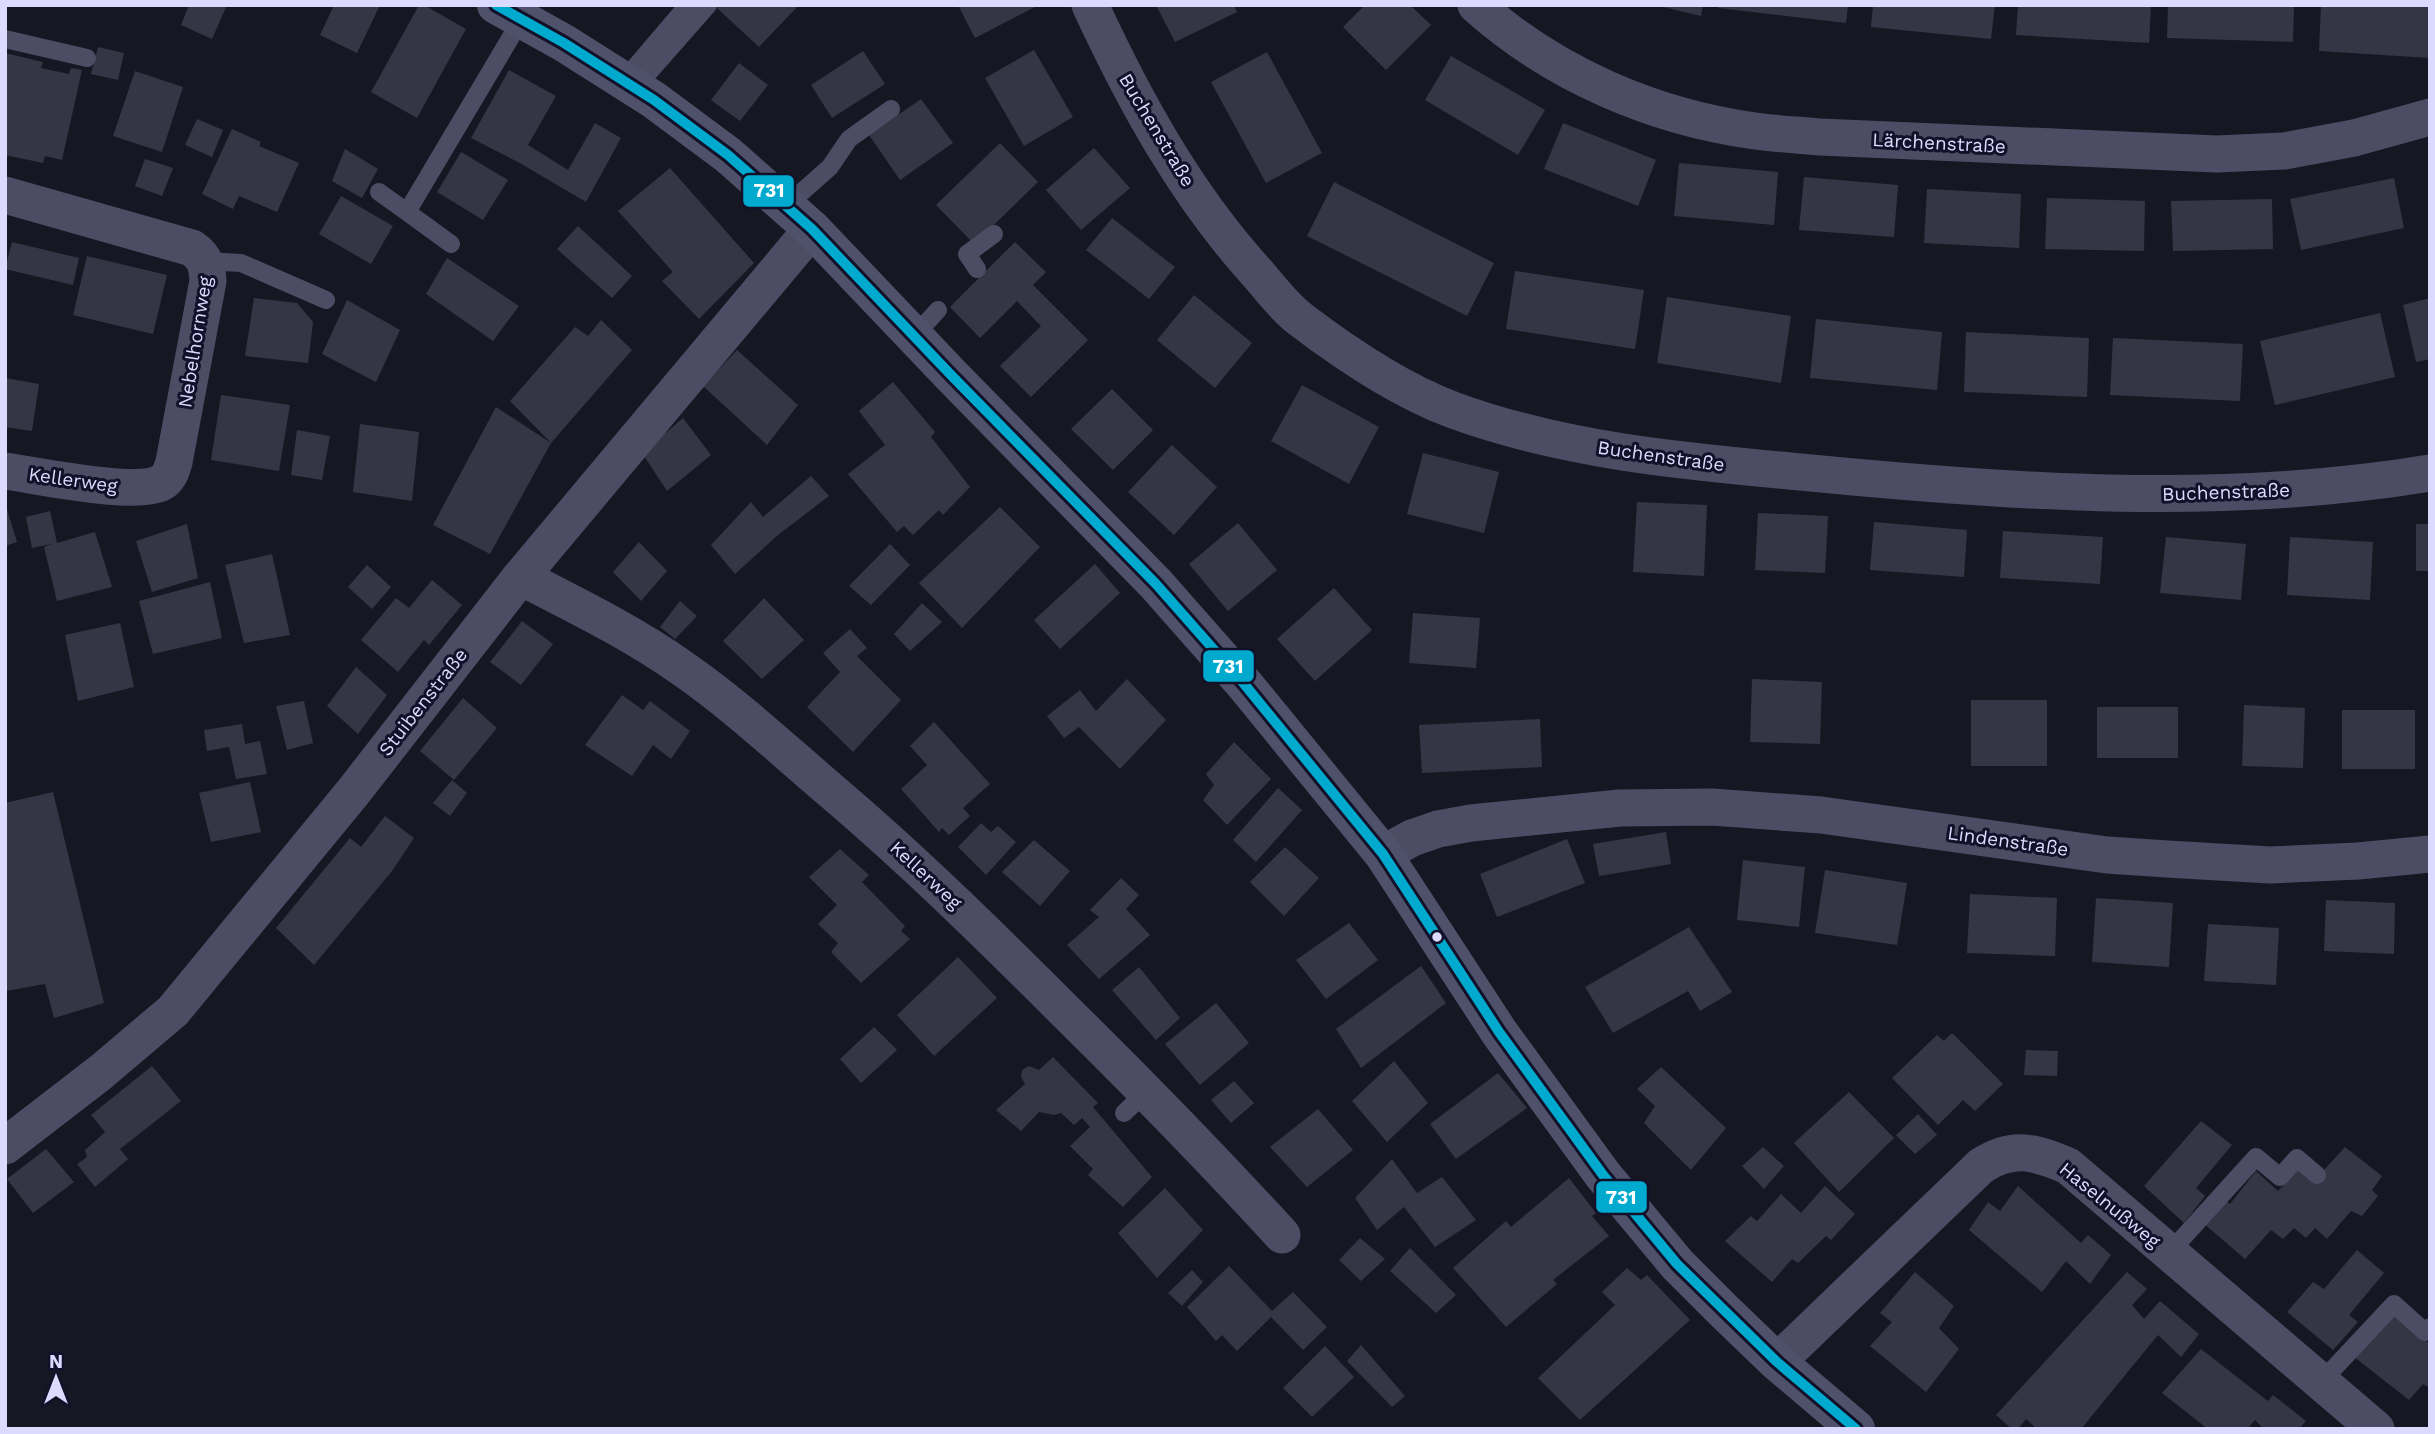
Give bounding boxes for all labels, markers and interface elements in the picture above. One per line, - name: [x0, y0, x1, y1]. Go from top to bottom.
- street label: Buchenstraße: [1114, 69, 1200, 191]
- street label: Lärchenstraße: [1872, 128, 2006, 158]
- line badge: 731: [742, 174, 795, 208]
- text: 731: [753, 179, 785, 202]
- street label: Nebelhornweg: [173, 274, 217, 409]
- street label: Buchenstraße: [1596, 436, 1726, 476]
- street label: Kellerweg: [27, 462, 120, 498]
- street label: Buchenstraße: [2162, 478, 2290, 506]
- street label: Stuibenstraße: [374, 644, 472, 760]
- line badge: 731: [1202, 649, 1255, 683]
- text: 731: [1212, 655, 1244, 678]
- street label: Lindenstraße: [1946, 821, 2070, 861]
- street label: Kellerweg: [885, 836, 967, 915]
- unlabelled marker: [1430, 930, 1444, 944]
- street label: Haselnußweg: [2055, 1157, 2166, 1253]
- line badge: 731: [1595, 1180, 1648, 1214]
- text: 731: [1605, 1186, 1637, 1209]
- north arrow: [21, 1343, 91, 1413]
- text: N: [49, 1350, 63, 1373]

